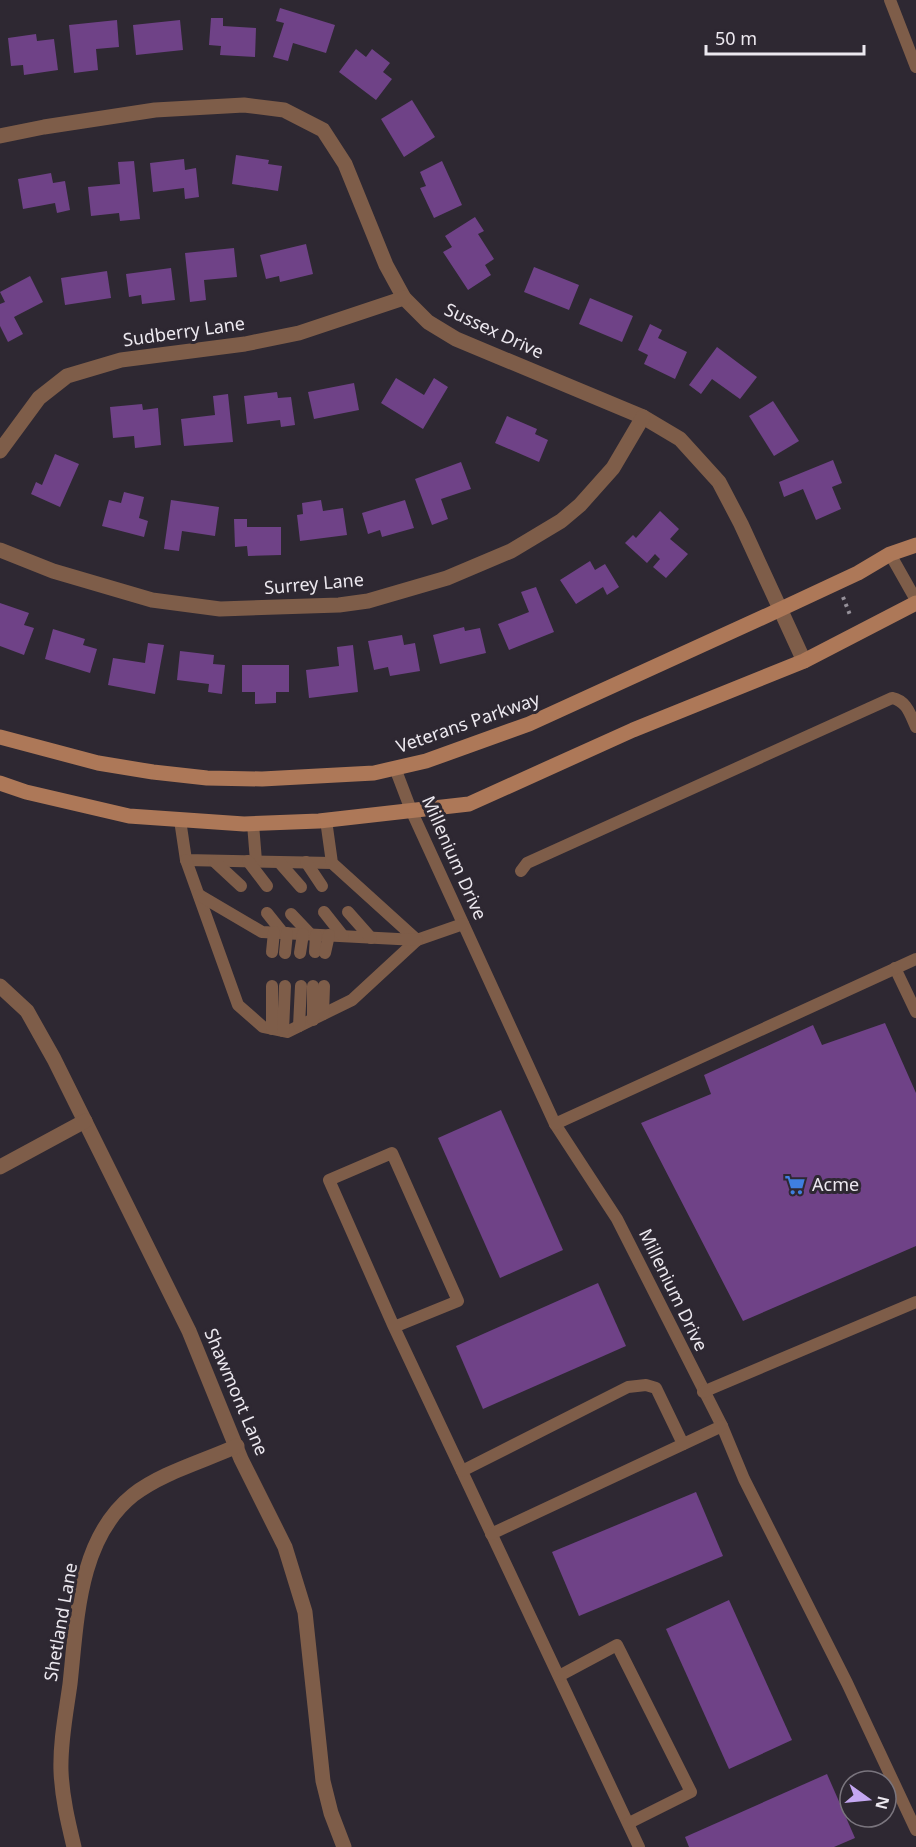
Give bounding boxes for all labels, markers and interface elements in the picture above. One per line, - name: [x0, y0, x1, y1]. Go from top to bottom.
- scale bar: [706, 18, 864, 56]
- text: 50 m: [715, 26, 757, 50]
- street label: Sussex Drive: [441, 297, 548, 364]
- street label: Sudberry Lane: [121, 311, 246, 351]
- street label: Surrey Lane: [263, 567, 365, 599]
- street label: Veterans Parkway: [393, 686, 543, 758]
- street label: Millenium Drive: [417, 792, 493, 923]
- place label: Acme: [812, 1172, 859, 1196]
- supermarket icon: Acme: [783, 1173, 807, 1197]
- street label: Millenium Drive: [634, 1224, 714, 1355]
- street label: Shawmont Lane: [199, 1324, 275, 1459]
- street label: Shetland Lane: [38, 1561, 82, 1683]
- north arrow: [838, 1769, 898, 1829]
- text: N: [870, 1794, 895, 1812]

